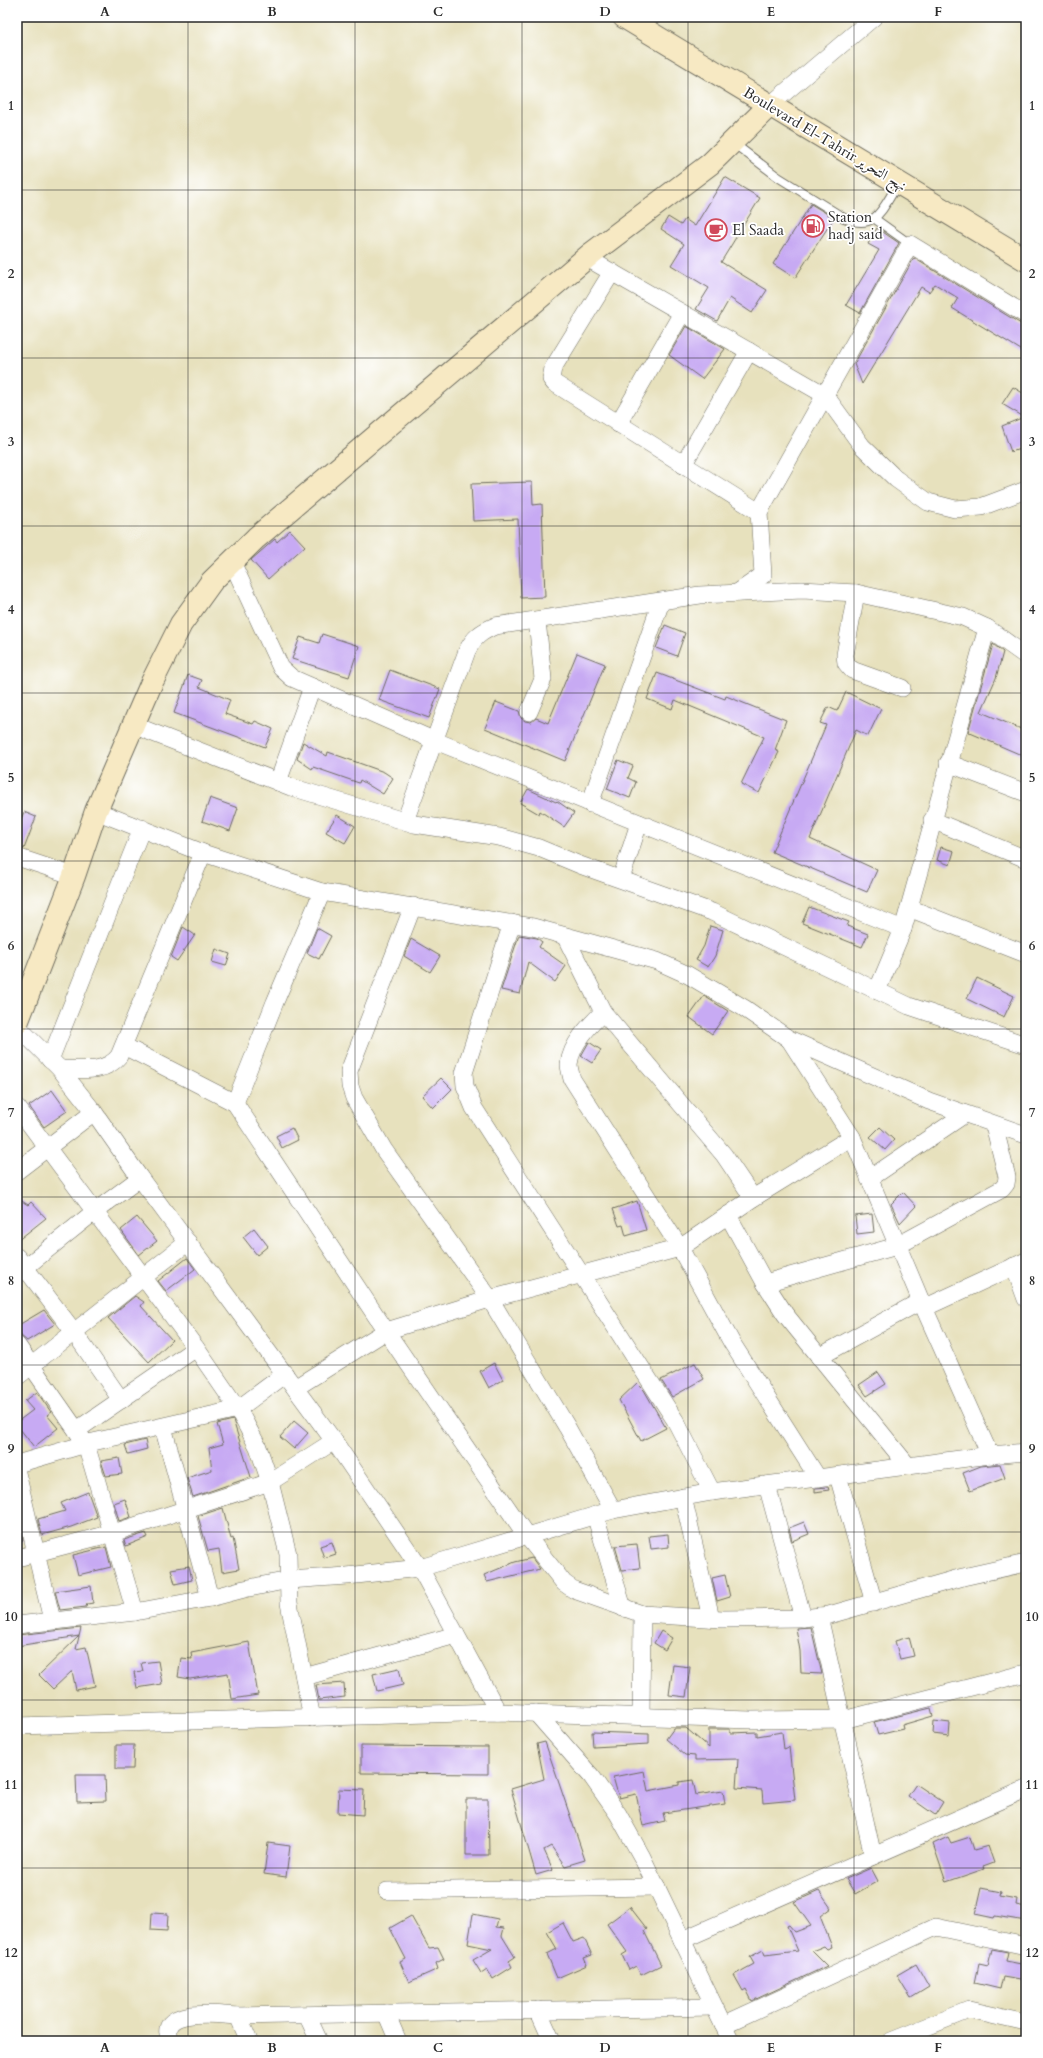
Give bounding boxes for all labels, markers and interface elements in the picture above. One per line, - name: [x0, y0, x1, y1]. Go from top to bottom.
- text: A: [100, 3, 110, 21]
- text: B: [267, 3, 277, 21]
- text: C: [433, 3, 443, 21]
- text: D: [599, 3, 611, 21]
- text: E: [767, 3, 775, 21]
- text: F: [934, 3, 942, 21]
- street label: Boulevard El-Tahrir نهج التحرير: [738, 82, 910, 199]
- text: 1: [8, 97, 14, 115]
- text: 1: [1029, 97, 1035, 115]
- place label: Station hadj said: [828, 207, 883, 244]
- fuel station icon: Station hadj said: [800, 213, 826, 239]
- cafe icon: El Saada: [703, 217, 729, 243]
- place label: El Saada: [732, 220, 785, 240]
- text: 2: [8, 265, 15, 283]
- text: 2: [1029, 265, 1036, 283]
- text: 3: [8, 433, 15, 451]
- text: 3: [1029, 433, 1036, 451]
- text: 4: [8, 601, 15, 619]
- text: 4: [1029, 601, 1036, 619]
- text: 5: [8, 769, 14, 787]
- text: 5: [1029, 769, 1035, 787]
- text: 6: [8, 937, 15, 955]
- text: 6: [1029, 937, 1036, 955]
- text: 7: [8, 1104, 15, 1122]
- text: 7: [1029, 1104, 1036, 1122]
- text: 8: [8, 1272, 14, 1290]
- text: 8: [1029, 1272, 1035, 1290]
- text: 9: [8, 1440, 15, 1458]
- text: 9: [1029, 1440, 1036, 1458]
- text: 10: [4, 1608, 18, 1626]
- text: 10: [1025, 1608, 1039, 1626]
- text: 11: [4, 1776, 18, 1794]
- text: 11: [1025, 1776, 1039, 1794]
- text: 12: [4, 1944, 18, 1962]
- text: 12: [1025, 1944, 1039, 1962]
- text: A: [100, 2039, 110, 2057]
- text: B: [267, 2039, 277, 2057]
- text: C: [433, 2039, 443, 2057]
- text: D: [599, 2039, 611, 2057]
- text: E: [767, 2039, 775, 2057]
- text: F: [934, 2039, 942, 2057]

